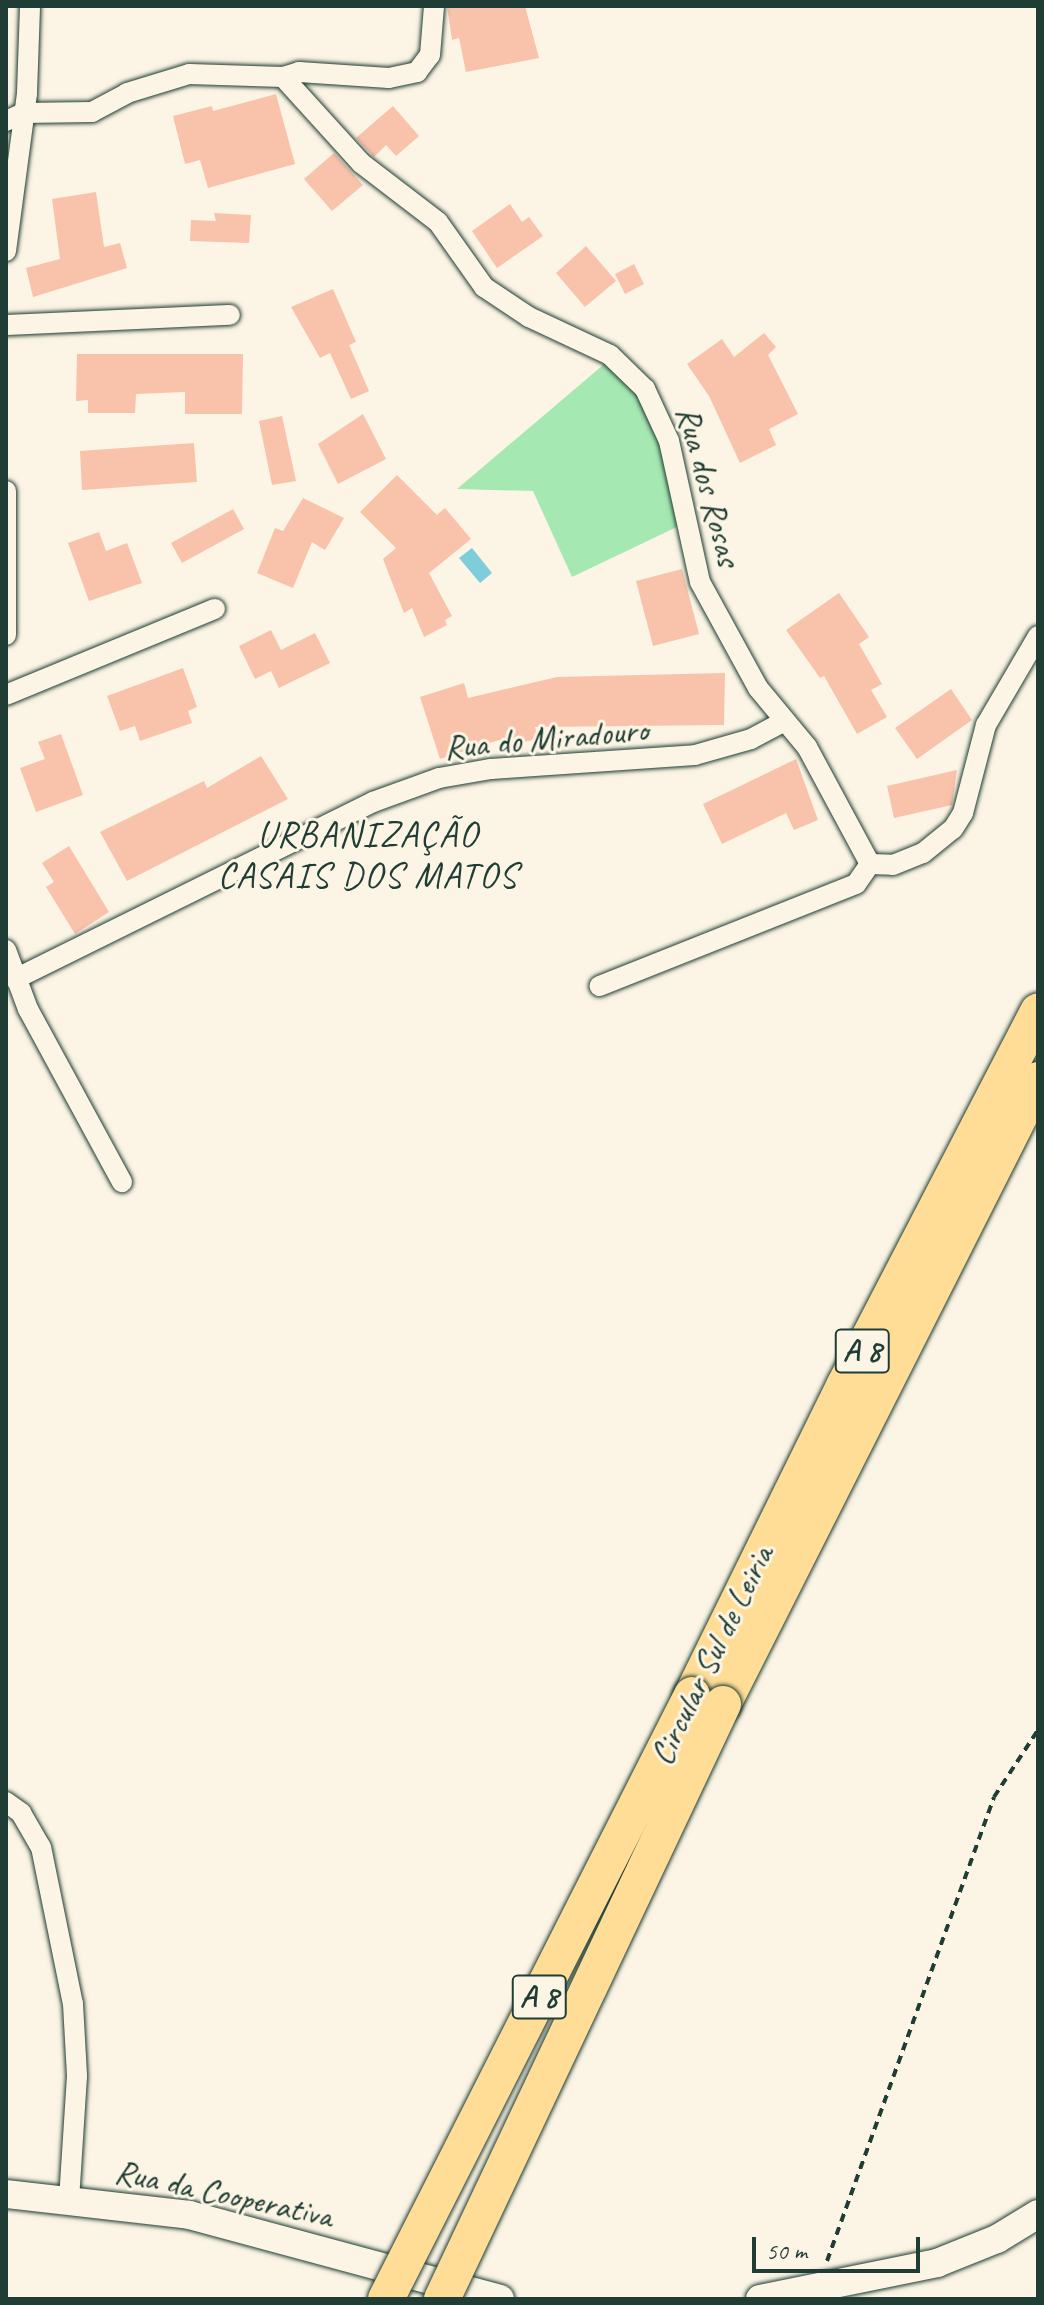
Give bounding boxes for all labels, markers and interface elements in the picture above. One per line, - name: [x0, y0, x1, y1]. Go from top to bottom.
- street label: Rua dos Rosas: [668, 402, 750, 570]
- street label: Rua do Miradouro: [442, 709, 650, 767]
- district label: URBANIZAÇÃO CASAIS DOS MATOS: [219, 812, 517, 897]
- road number: A 8: [834, 1323, 890, 1379]
- street label: Circular Sul de Leiria: [640, 1538, 782, 1772]
- road number: A 8: [511, 1969, 567, 2025]
- street label: Rua da Cooperativa: [111, 2150, 337, 2236]
- scale bar: [756, 2221, 924, 2271]
- text: 50 m: [766, 2236, 807, 2266]

